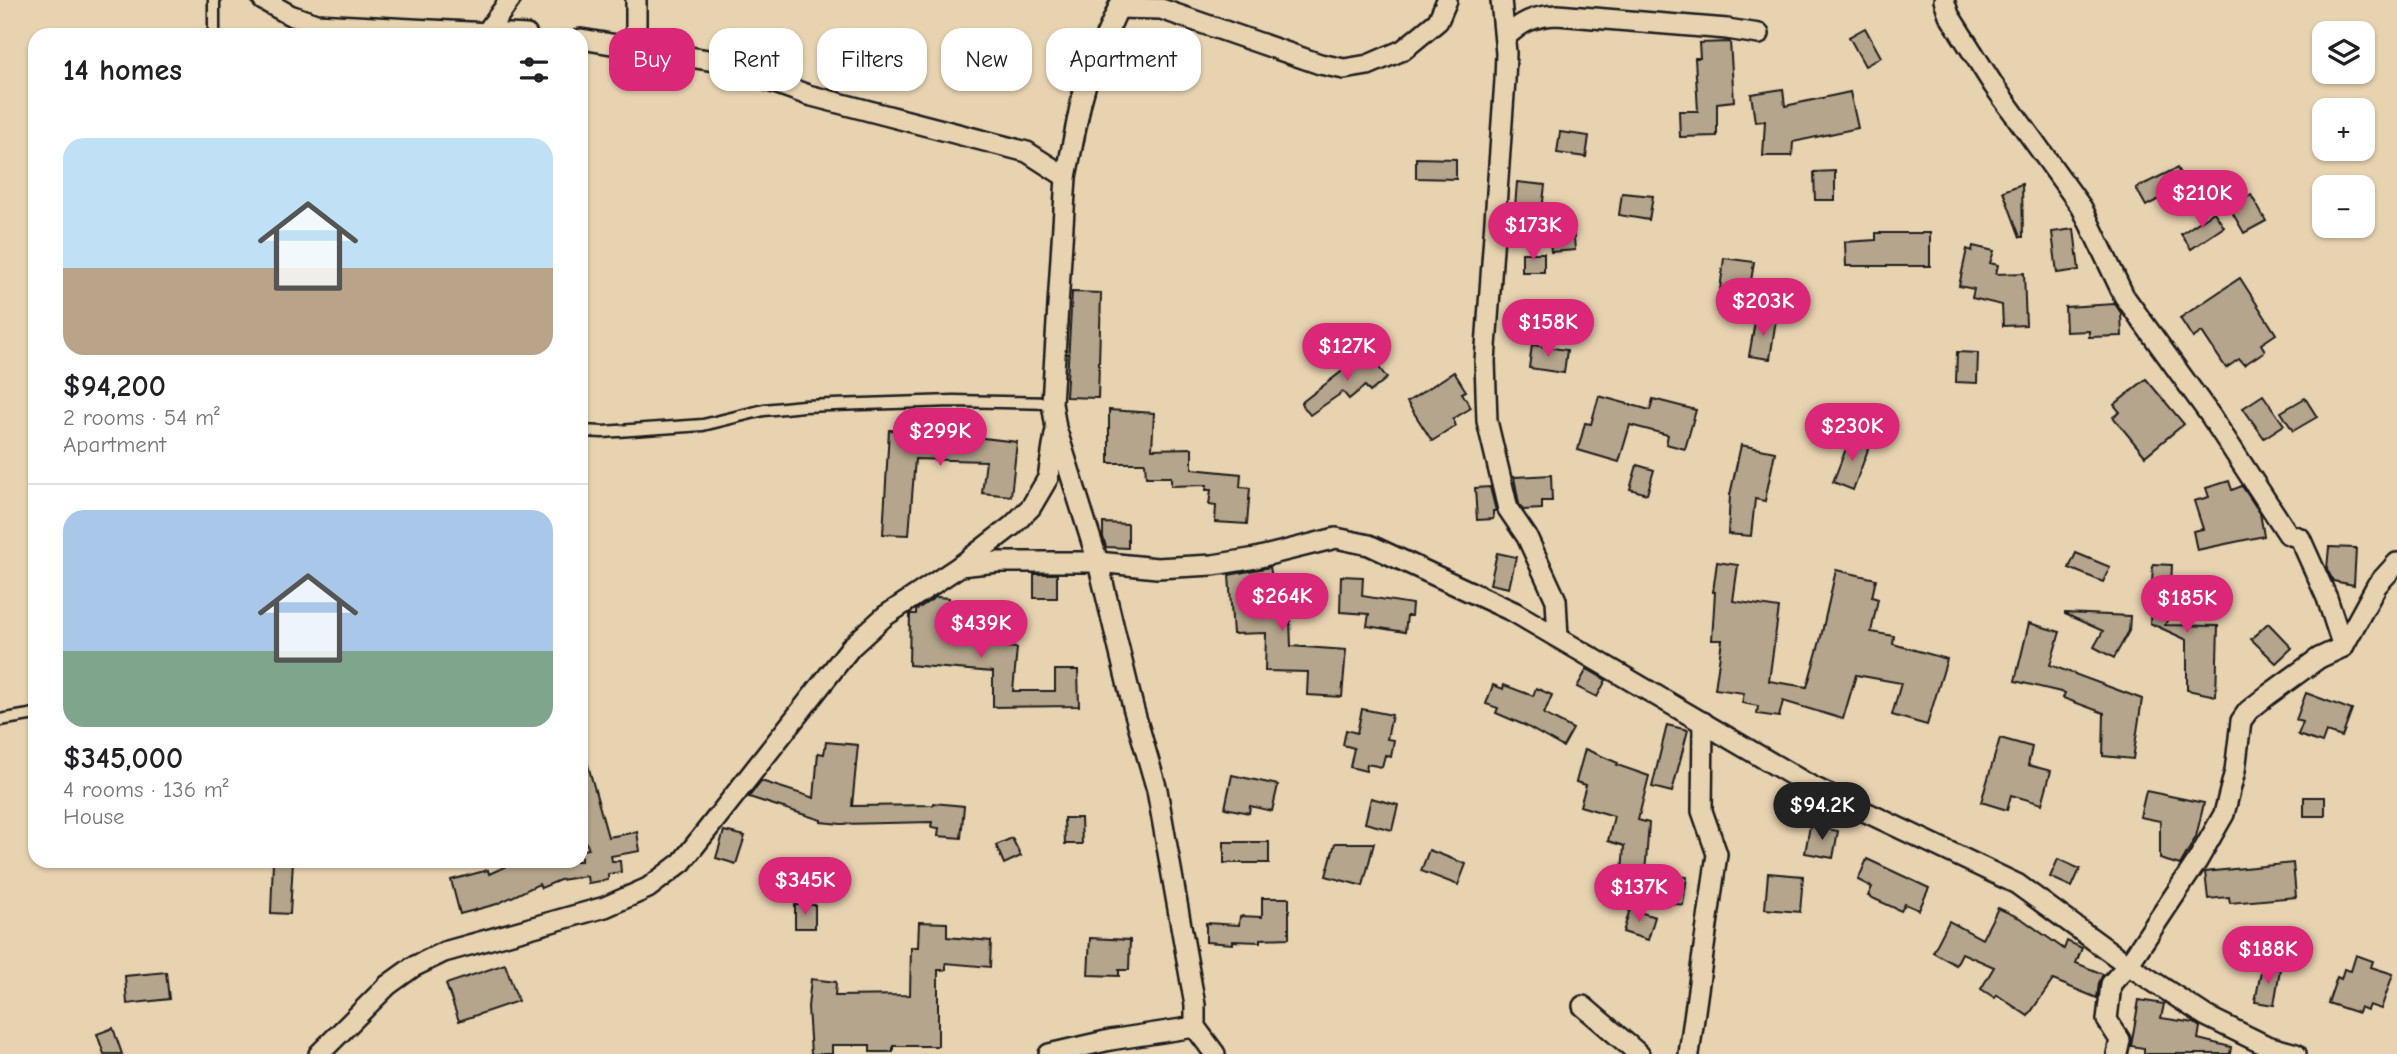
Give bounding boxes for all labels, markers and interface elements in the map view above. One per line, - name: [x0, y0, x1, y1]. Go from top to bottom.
- map controls: [2312, 21, 2375, 238]
- button: layers: [2312, 21, 2375, 84]
- chip: Buy: [609, 28, 695, 91]
- chip: Rent: [709, 28, 803, 91]
- chip: Filters: [817, 28, 927, 91]
- chip: New: [941, 28, 1032, 91]
- chip: Apartment: [1046, 28, 1201, 91]
- icon: filters: [515, 51, 553, 89]
- text: 14 homes: [63, 53, 182, 88]
- button: +: [2312, 98, 2375, 161]
- pin: $210K: [2153, 170, 2251, 230]
- button: −: [2312, 175, 2375, 238]
- text: $210K: [2172, 179, 2232, 206]
- icon: home: [245, 183, 371, 309]
- pin: $173K: [1484, 202, 1582, 262]
- text: $173K: [1504, 211, 1562, 238]
- pin: $203K: [1714, 278, 1812, 338]
- text: $203K: [1732, 287, 1794, 314]
- pin: $158K: [1499, 300, 1597, 359]
- text: $158K: [1518, 308, 1578, 335]
- pin: $127K: [1298, 324, 1396, 383]
- text: $127K: [1318, 332, 1376, 359]
- text: $94,200: [63, 369, 166, 404]
- text: 2 rooms · 54 m²: [63, 404, 220, 431]
- pin: $230K: [1803, 404, 1901, 463]
- pin: $299K: [891, 408, 989, 468]
- text: $230K: [1821, 412, 1883, 439]
- text: $299K: [909, 417, 971, 444]
- text: Apartment: [63, 431, 166, 458]
- icon: home: [245, 555, 371, 681]
- pin: $264K: [1233, 574, 1331, 633]
- pin: $185K: [2138, 576, 2236, 635]
- text: $264K: [1251, 582, 1313, 609]
- text: $185K: [2157, 584, 2217, 611]
- pin: $439K: [932, 600, 1030, 660]
- text: $439K: [951, 609, 1011, 636]
- text: $345,000: [63, 741, 183, 776]
- text: 4 rooms · 136 m²: [63, 776, 229, 803]
- pin: $94.2K: [1765, 782, 1879, 842]
- text: $94.2K: [1789, 791, 1855, 818]
- text: House: [63, 803, 125, 830]
- pin: $345K: [756, 858, 854, 917]
- pin: $137K: [1590, 864, 1688, 924]
- text: $345K: [774, 866, 836, 893]
- text: $137K: [1610, 873, 1668, 900]
- pin: $188K: [2219, 926, 2317, 986]
- text: $188K: [2238, 935, 2298, 962]

